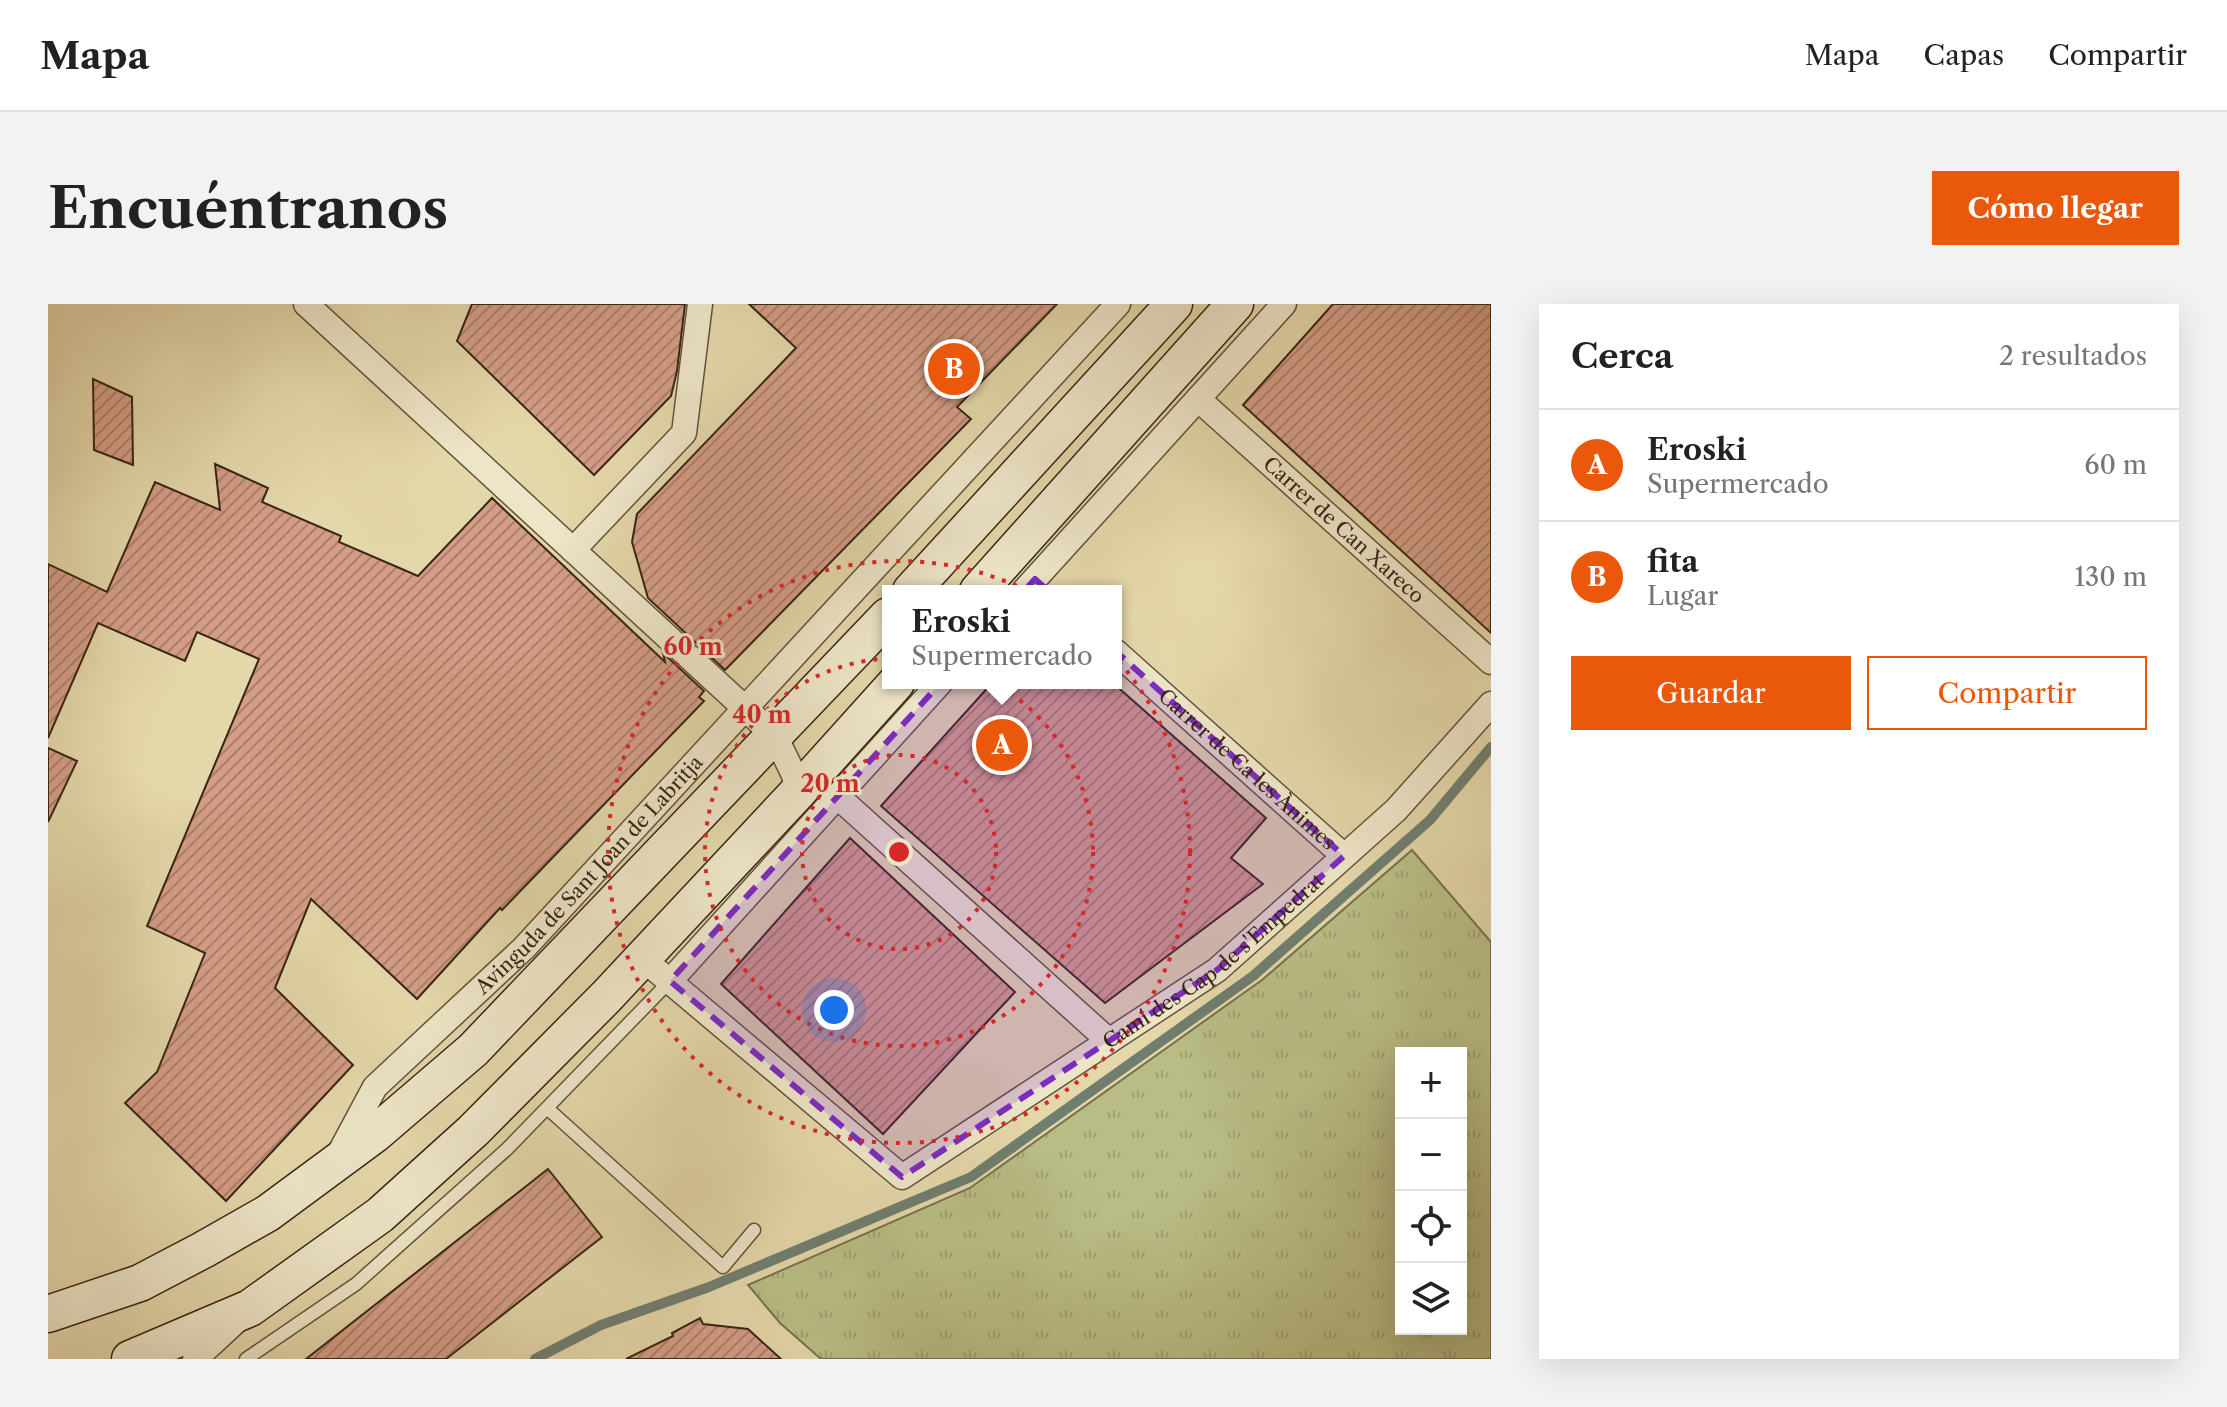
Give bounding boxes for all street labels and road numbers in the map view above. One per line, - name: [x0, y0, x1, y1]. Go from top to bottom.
- street label: Carrer de Can Xareco: [1259, 452, 1429, 608]
- street label: Carrer de Ca les Ànimes: [1154, 684, 1341, 855]
- street label: Avinguda de Sant Joan de Labritja: [470, 750, 708, 1000]
- street label: Camí des Cap de s'Empedrat: [1098, 868, 1329, 1054]

